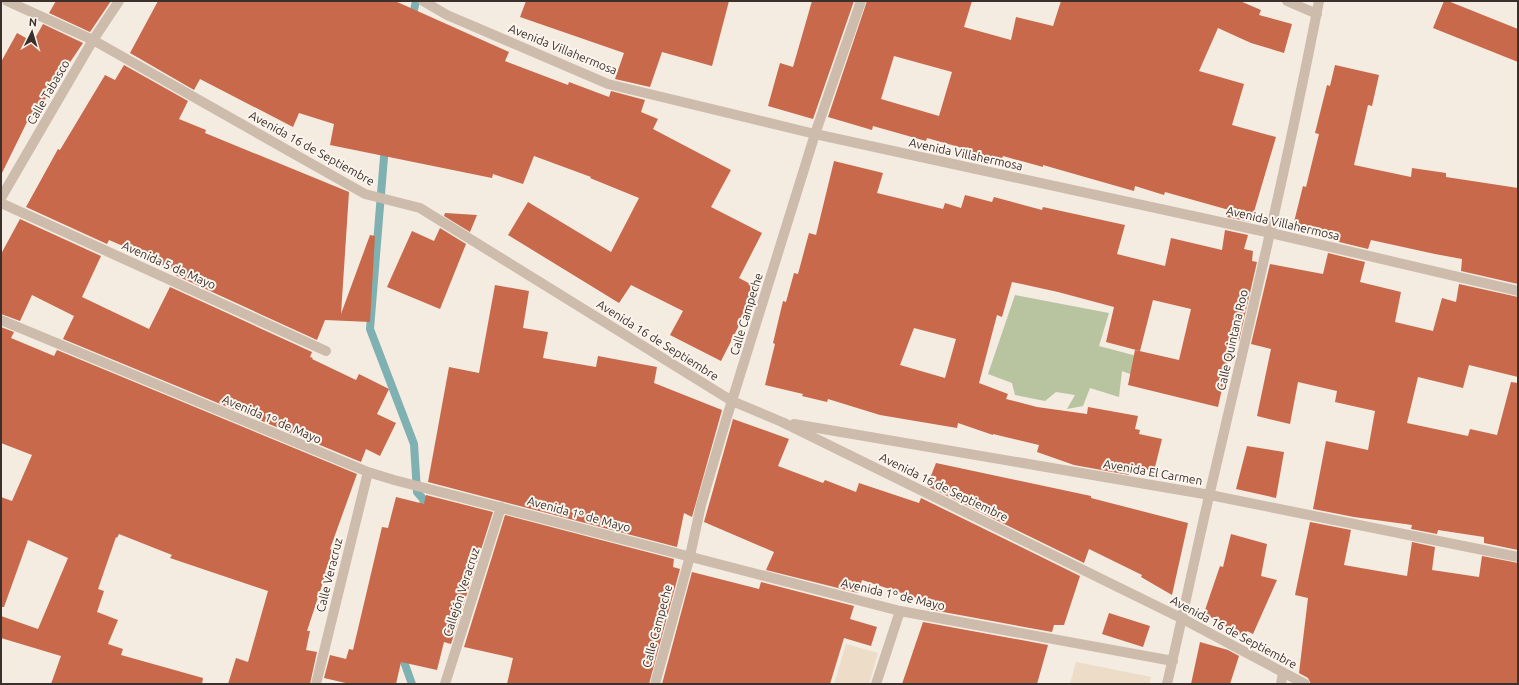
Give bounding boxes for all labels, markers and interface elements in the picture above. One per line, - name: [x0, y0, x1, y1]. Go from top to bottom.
- north arrow: [12, 12, 52, 52]
- text: N: [28, 16, 37, 28]
- street label: Avenida Villahermosa: [507, 21, 619, 77]
- street label: Calle Tabasco: [24, 57, 72, 127]
- street label: Avenida 16 de Septiembre: [247, 108, 377, 188]
- street label: Avenida Villahermosa: [908, 136, 1024, 172]
- street label: Avenida Villahermosa: [1225, 204, 1341, 242]
- street label: Avenida 5 de Mayo: [120, 239, 218, 291]
- street label: Calle Campeche: [727, 271, 765, 357]
- street label: Calle Quintana Roo: [1214, 288, 1250, 392]
- street label: Avenida 16 de Septiembre: [595, 297, 721, 383]
- street label: Avenida 1º de Mayo: [221, 392, 323, 446]
- street label: Avenida 16 de Septiembre: [878, 450, 1010, 524]
- street label: Avenida El Carmen: [1102, 457, 1204, 487]
- street label: Avenida 1º de Mayo: [526, 494, 632, 534]
- street label: Calle Veracruz: [313, 536, 345, 614]
- street label: Callejón Veracruz: [440, 545, 482, 638]
- street label: Avenida 1º de Mayo: [840, 576, 946, 612]
- street label: Calle Campeche: [640, 583, 674, 669]
- street label: Avenida 16 de Septiembre: [1169, 593, 1299, 671]

